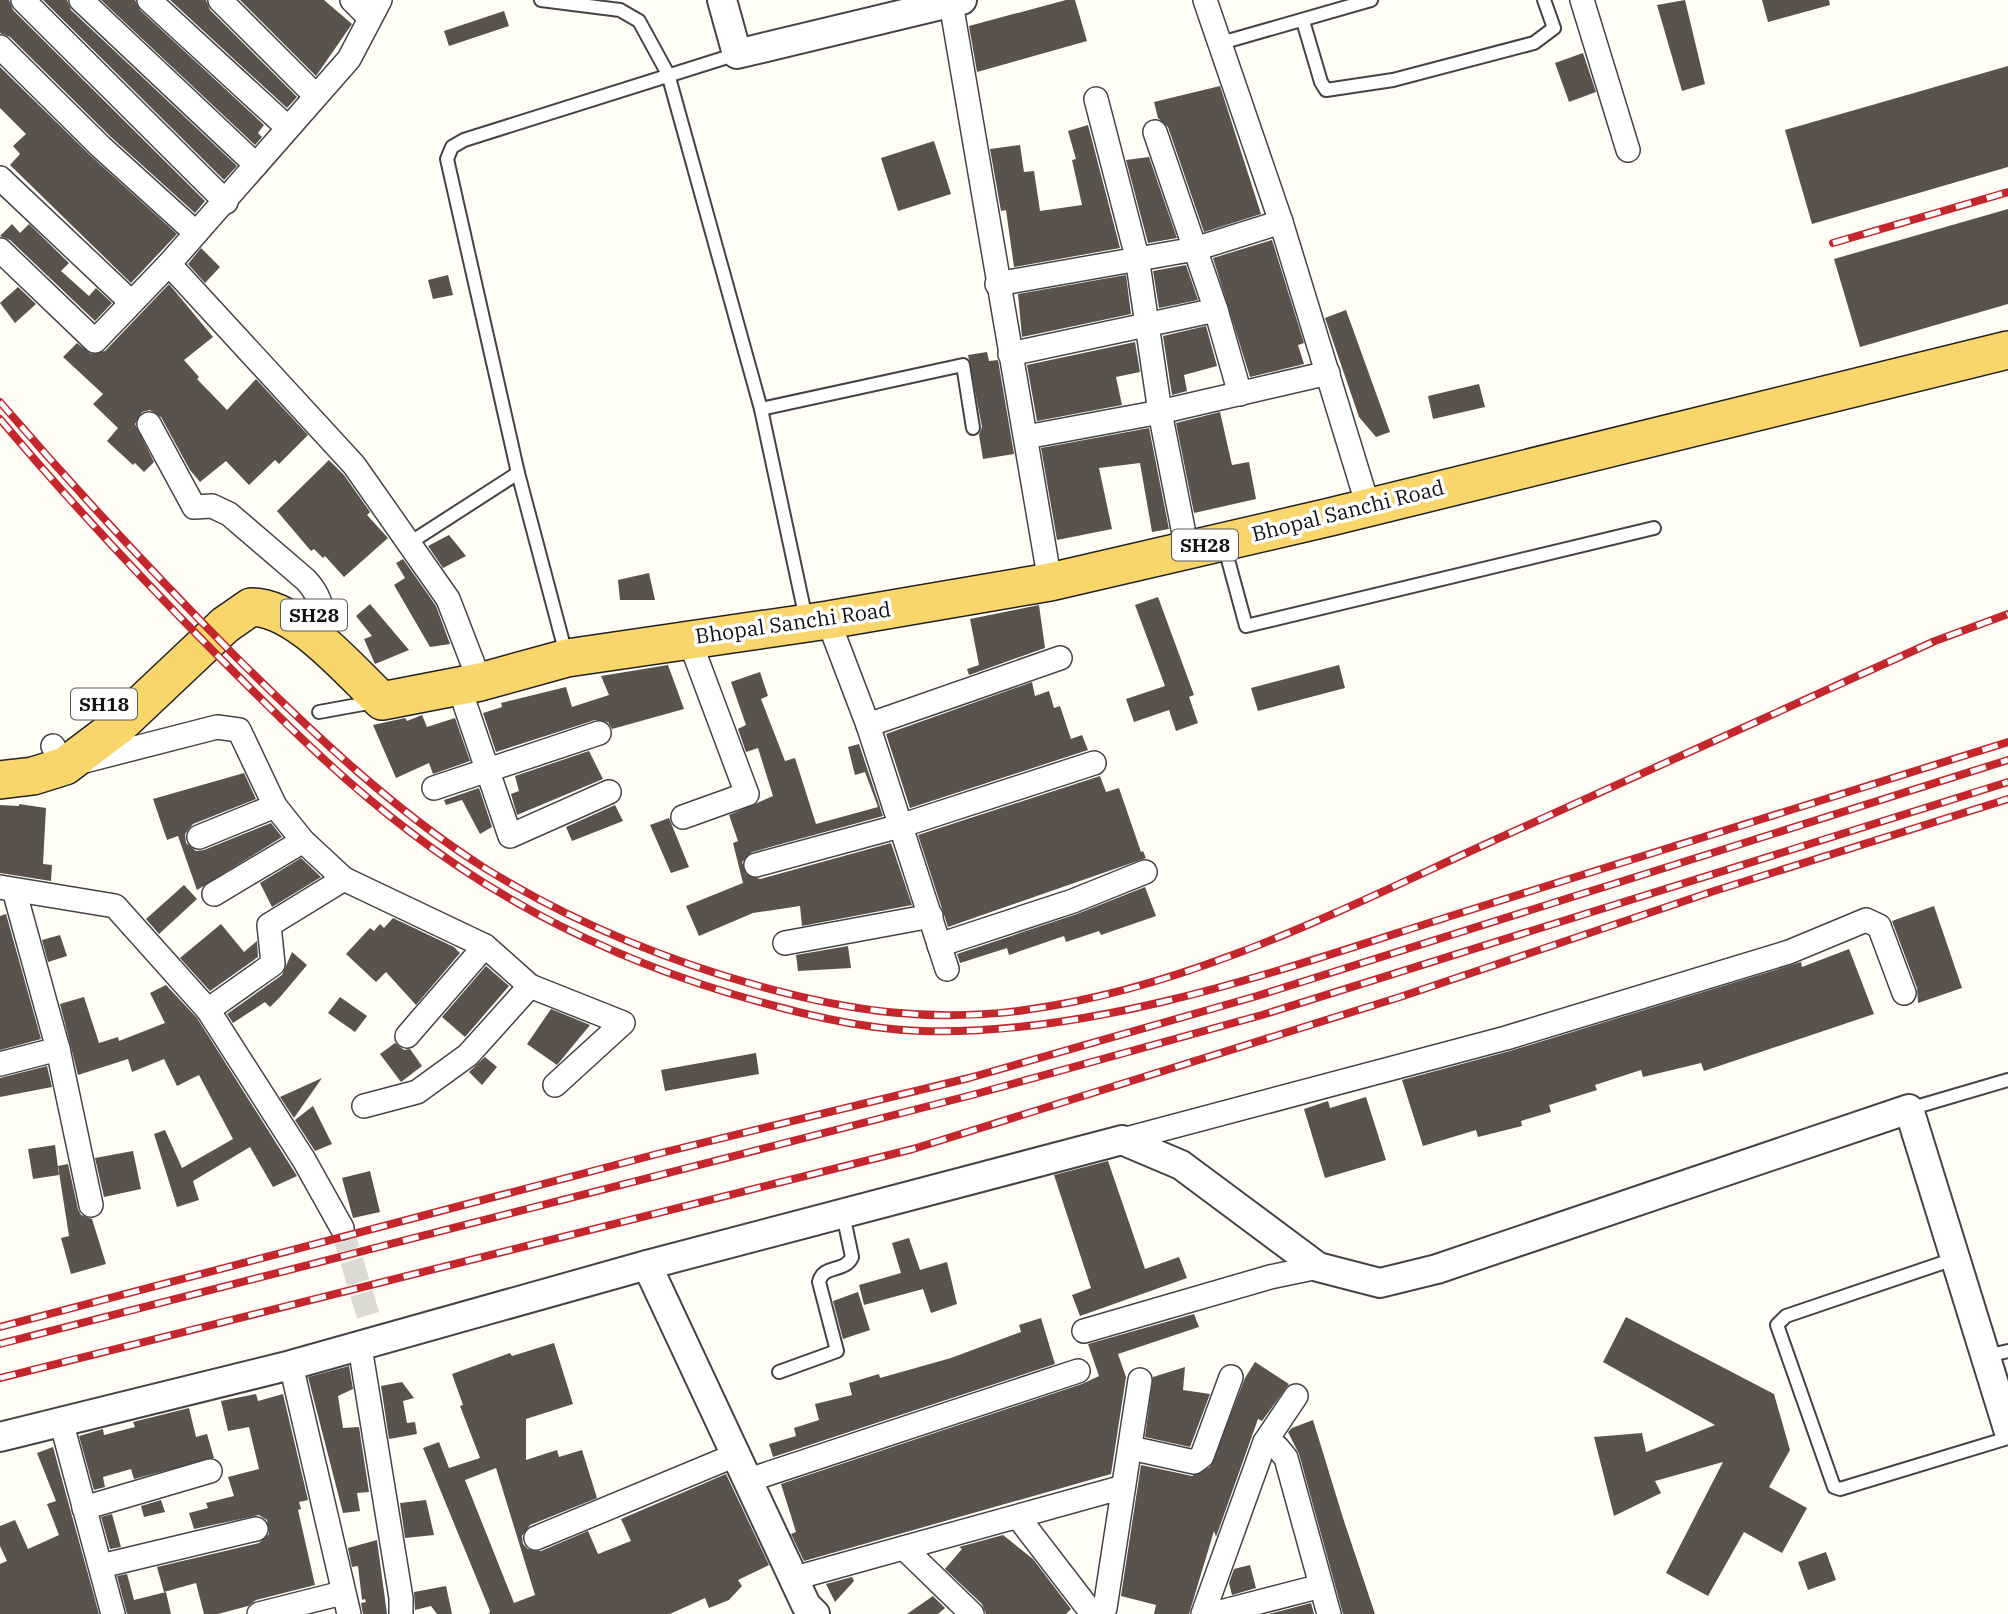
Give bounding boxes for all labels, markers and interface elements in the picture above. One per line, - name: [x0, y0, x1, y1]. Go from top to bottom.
- street label: Bhopal Sanchi Road: [1249, 473, 1447, 548]
- road number: SH28: [1172, 530, 1238, 560]
- street label: Bhopal Sanchi Road: [693, 594, 893, 650]
- road number: SH28: [281, 600, 347, 630]
- road number: SH18: [71, 688, 137, 720]

